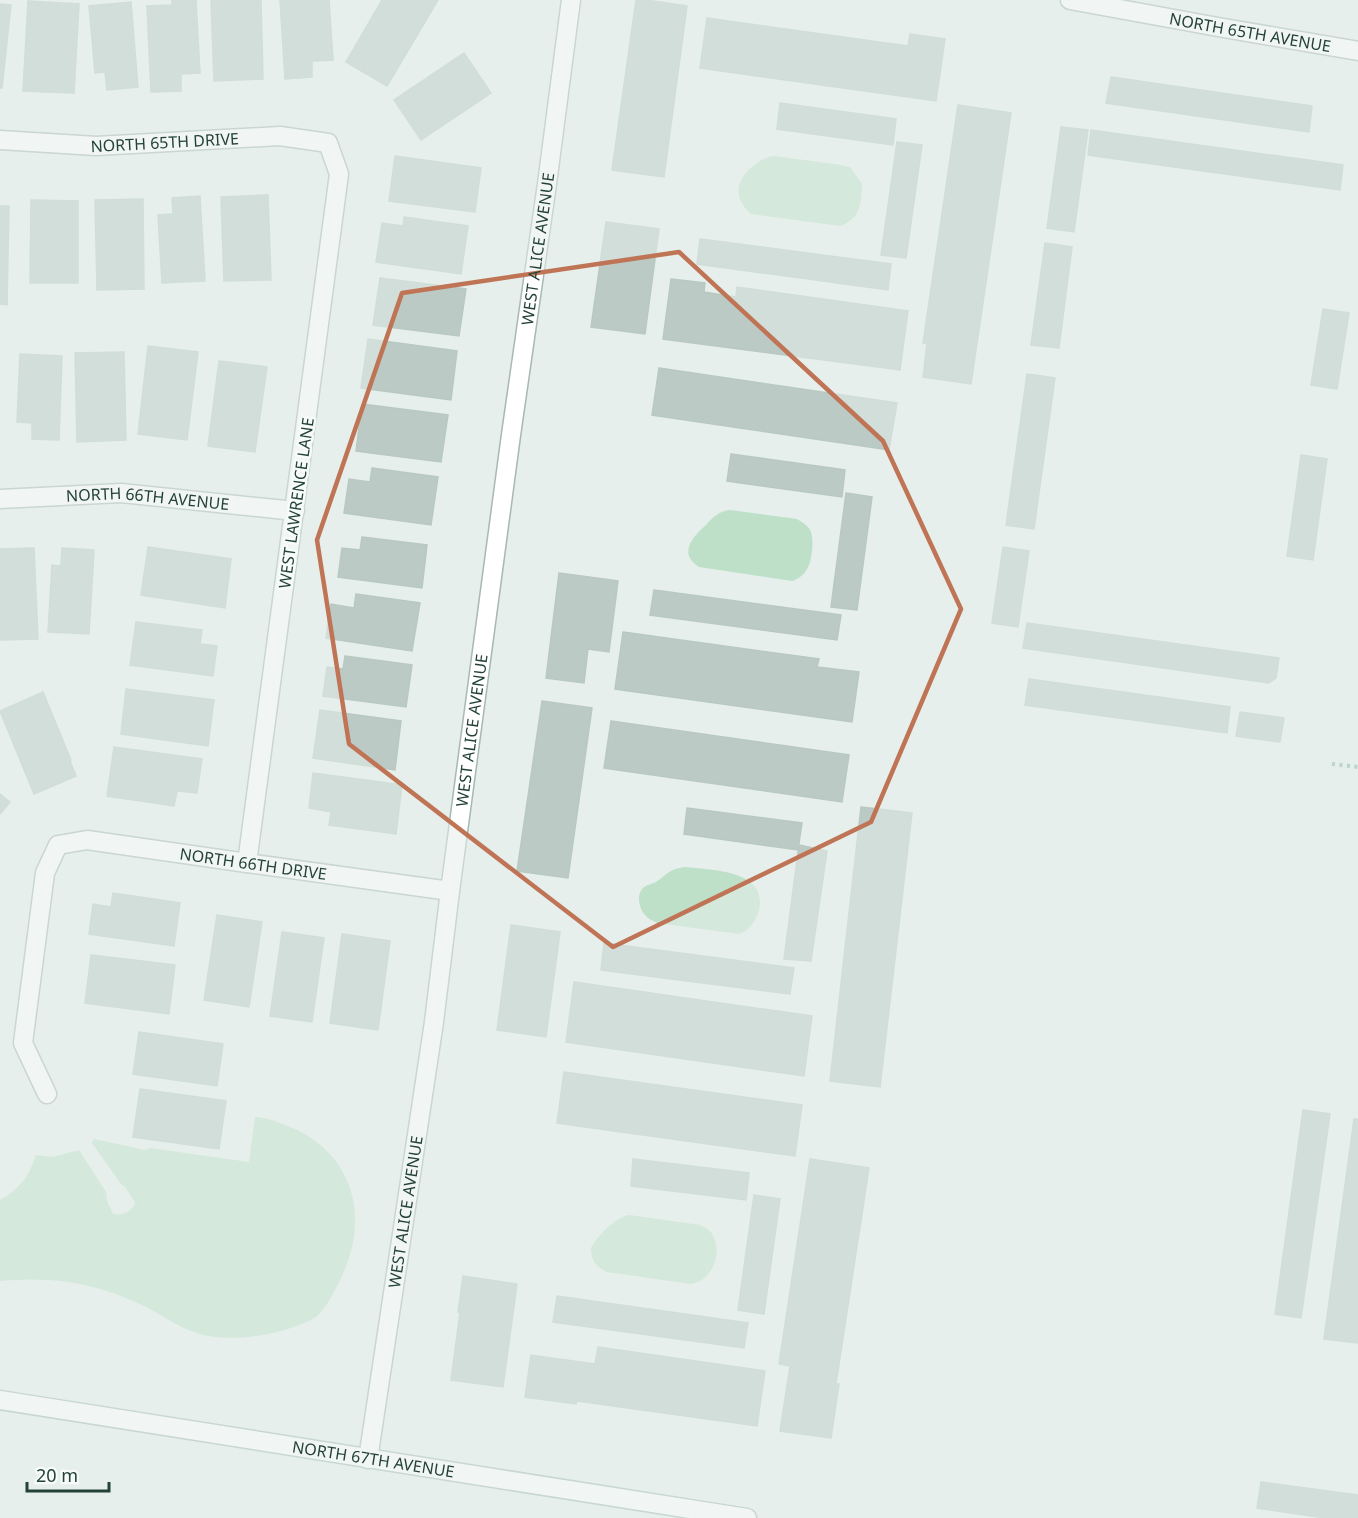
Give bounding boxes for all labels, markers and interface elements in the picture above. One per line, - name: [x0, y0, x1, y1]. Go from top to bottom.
- street label: NORTH 65TH AVENUE: [1168, 7, 1333, 57]
- street label: NORTH 65TH DRIVE: [90, 127, 239, 157]
- street label: WEST ALICE AVENUE: [516, 171, 559, 327]
- street label: WEST LAWRENCE LANE: [273, 416, 319, 590]
- street label: NORTH 66TH AVENUE: [66, 482, 230, 515]
- street label: WEST ALICE AVENUE: [450, 653, 493, 808]
- street label: NORTH 66TH DRIVE: [178, 842, 328, 885]
- street label: WEST ALICE AVENUE: [383, 1134, 428, 1289]
- street label: NORTH 67TH AVENUE: [291, 1435, 456, 1483]
- scale bar: [27, 1455, 110, 1493]
- text: 20 m: [36, 1463, 78, 1487]

